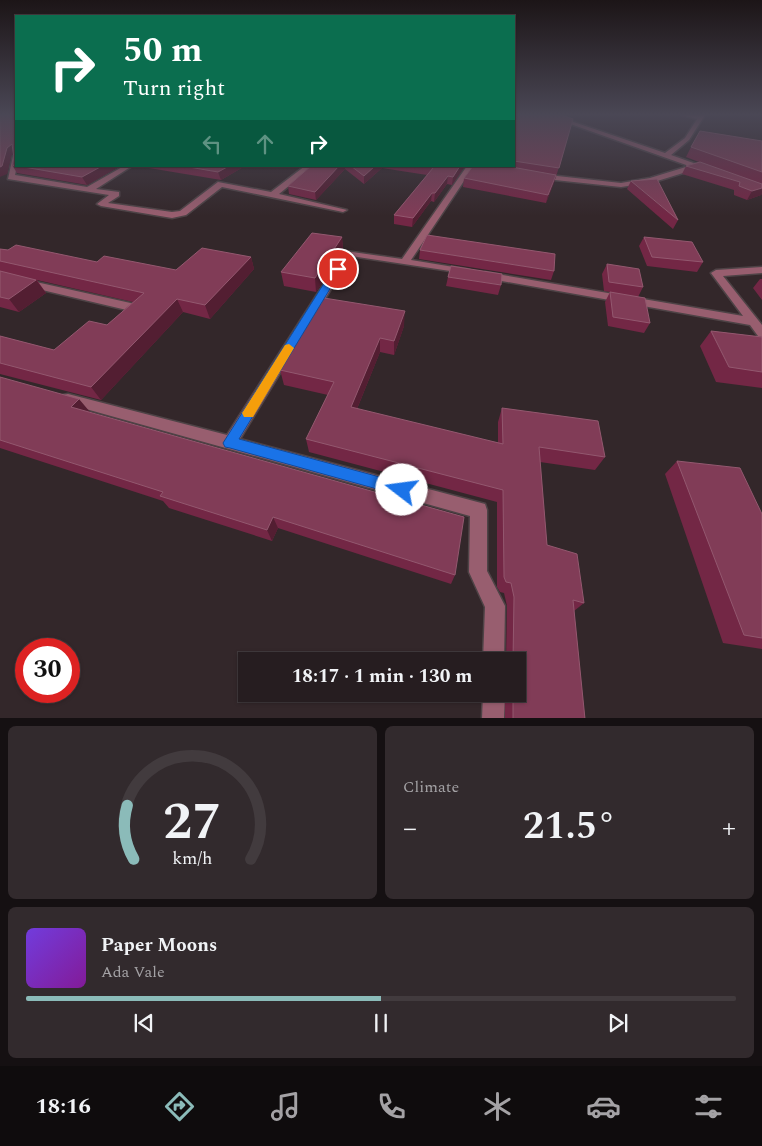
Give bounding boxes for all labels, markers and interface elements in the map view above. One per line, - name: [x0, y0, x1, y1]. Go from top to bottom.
- text: 50 m: [123, 24, 203, 77]
- icon: right: [40, 35, 105, 100]
- text: Turn right: [123, 72, 225, 105]
- icon: left: [198, 130, 226, 158]
- icon: ahead: [251, 130, 279, 158]
- icon: right: [304, 130, 332, 158]
- pin: [317, 248, 359, 290]
- icon: arrive: [324, 255, 352, 283]
- position arrow: [375, 463, 427, 515]
- speed limit sign: 30: [15, 638, 80, 703]
- text: 18:17 · 1 min · 130 m: [292, 662, 472, 691]
- text: Climate: [403, 775, 459, 799]
- text: 27: [163, 783, 222, 862]
- text: 21.5°: [523, 798, 616, 856]
- text: −: [403, 807, 417, 850]
- text: +: [722, 807, 736, 850]
- text: km/h: [172, 845, 213, 872]
- text: Paper Moons: [101, 931, 217, 960]
- text: Ada Vale: [101, 960, 165, 984]
- icon: previous: [130, 1009, 158, 1037]
- icon: pause: [367, 1009, 395, 1037]
- icon: next: [604, 1009, 632, 1037]
- icon: directions: [162, 1089, 197, 1124]
- icon: music: [268, 1089, 303, 1124]
- icon: phone: [374, 1089, 409, 1124]
- icon: climate: [480, 1089, 515, 1124]
- icon: car: [586, 1089, 621, 1124]
- icon: filters: [691, 1089, 726, 1124]
- text: 18:16: [35, 1090, 91, 1123]

